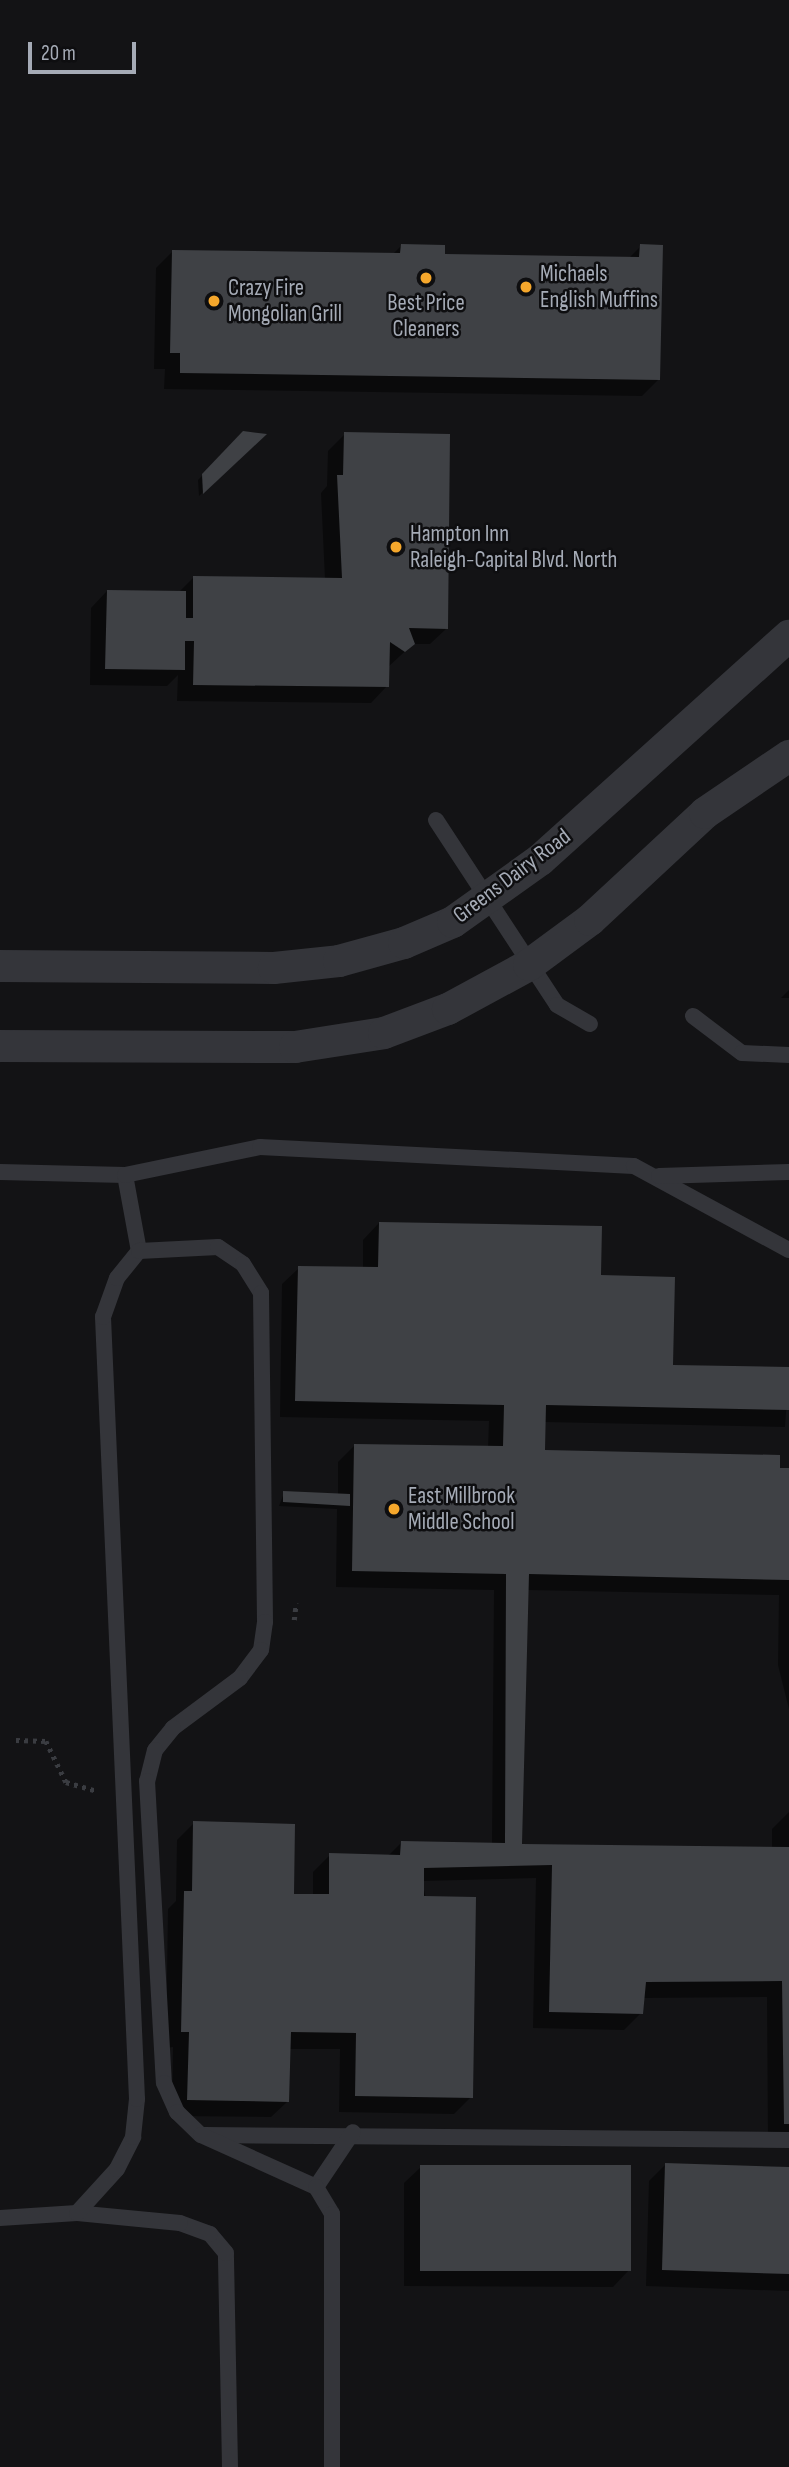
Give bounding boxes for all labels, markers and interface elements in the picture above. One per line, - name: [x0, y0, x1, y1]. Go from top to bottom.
- scale bar: [32, 28, 140, 72]
- text: 20 m: [41, 41, 76, 66]
- place label: Michaels English Muffins: [540, 260, 658, 314]
- marker: Best Price Cleaners: [418, 270, 434, 286]
- place label: Crazy Fire Mongolian Grill: [228, 274, 342, 328]
- marker: Michaels English Muffins: [518, 279, 534, 295]
- place label: Best Price Cleaners: [387, 289, 465, 343]
- marker: Crazy Fire Mongolian Grill: [206, 293, 222, 309]
- place label: Hampton Inn Raleigh-Capital Blvd. North: [410, 520, 617, 574]
- marker: Hampton Inn Raleigh-Capital Blvd. North: [388, 539, 404, 555]
- street label: Greens Dairy Road: [448, 823, 576, 929]
- place label: East Millbrook Middle School: [408, 1482, 515, 1536]
- marker: East Millbrook Middle School: [386, 1501, 402, 1517]

